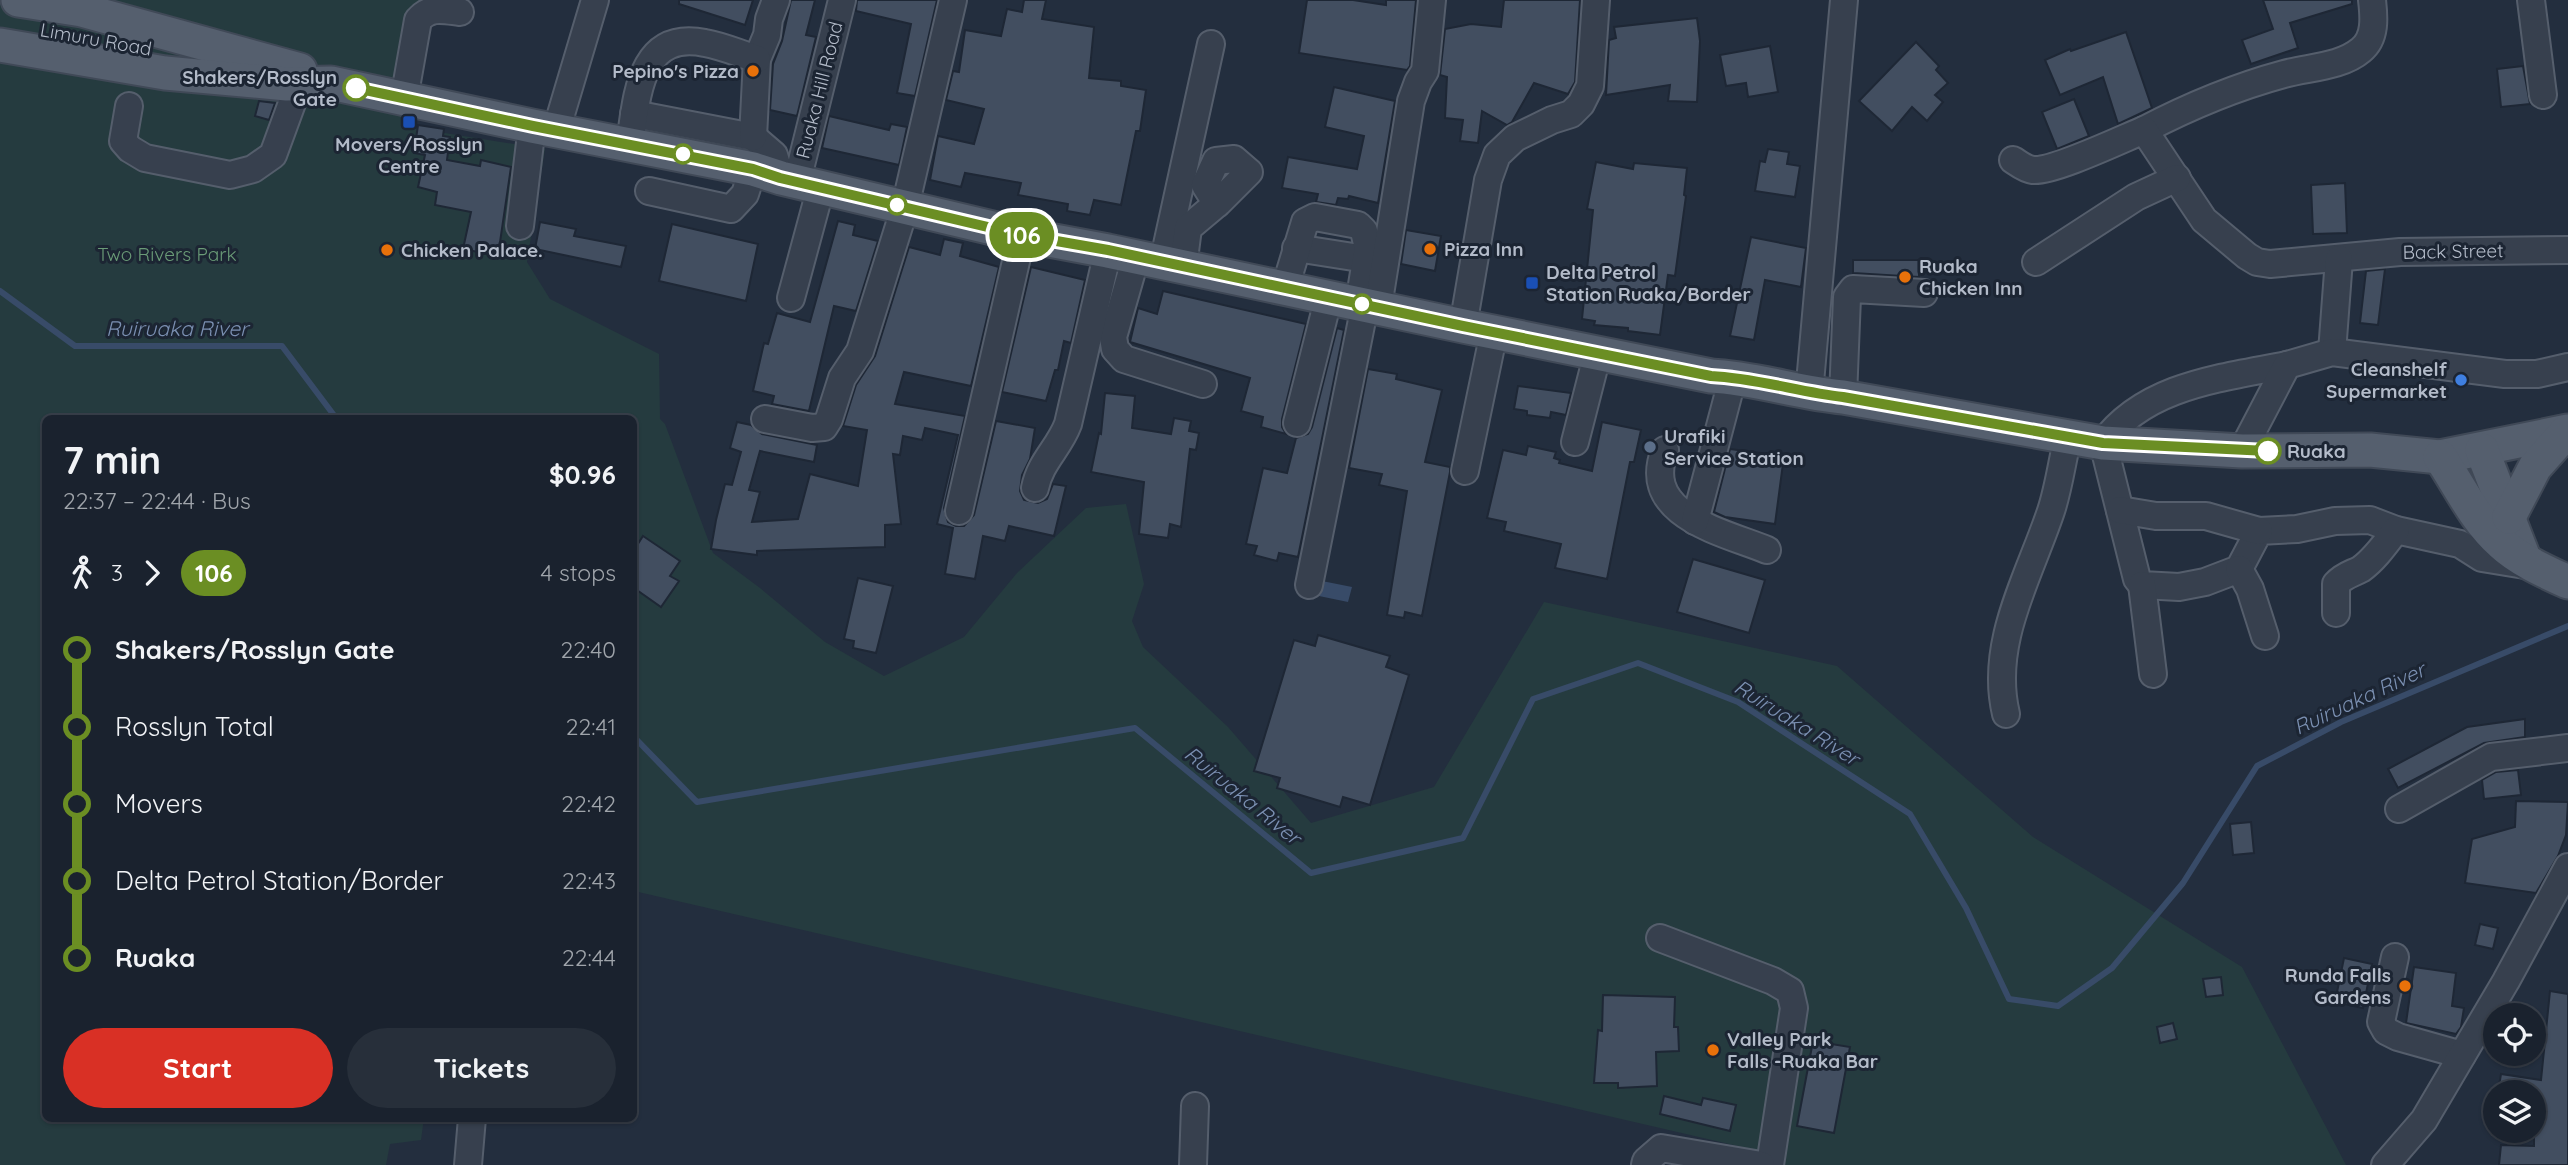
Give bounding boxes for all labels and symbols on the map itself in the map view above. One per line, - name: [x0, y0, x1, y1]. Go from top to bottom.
- street label: Limuru Road: [38, 17, 154, 61]
- street label: Ruaka Hill Road: [790, 19, 848, 161]
- place label: Pepino's Pizza: [612, 59, 739, 83]
- marker: Pepino's Pizza: [745, 63, 761, 79]
- place label: Shakers/Rosslyn Gate: [182, 65, 337, 111]
- marker: Shakers/Rosslyn Gate: [343, 75, 369, 101]
- marker: Movers/Rosslyn Centre: [401, 114, 417, 130]
- place label: Movers/Rosslyn Centre: [335, 132, 483, 178]
- unlabelled marker: [673, 144, 693, 164]
- unlabelled marker: [887, 195, 907, 215]
- line badge: 106: [982, 212, 1062, 258]
- place label: Pizza Inn: [1444, 237, 1523, 261]
- place label: Chicken Palace.: [401, 238, 543, 262]
- street label: Back Street: [2402, 238, 2504, 264]
- marker: Pizza Inn: [1422, 241, 1438, 257]
- park label: Two Rivers Park: [97, 242, 237, 266]
- marker: Chicken Palace.: [379, 242, 395, 258]
- place label: Ruaka Chicken Inn: [1919, 254, 2023, 300]
- place label: Delta Petrol Station Ruaka/Border: [1546, 260, 1751, 306]
- marker: Ruaka Chicken Inn: [1897, 269, 1913, 285]
- marker: Delta Petrol Station Ruaka/Border: [1524, 275, 1540, 291]
- unlabelled marker: [1352, 294, 1372, 314]
- water label: Ruiruaka River: [106, 315, 251, 341]
- place label: Cleanshelf Supermarket: [2326, 357, 2448, 403]
- marker: Cleanshelf Supermarket: [2453, 372, 2469, 388]
- place label: Urafiki Service Station: [1664, 424, 1804, 470]
- marker: Ruaka: [2255, 438, 2281, 464]
- marker: Urafiki Service Station: [1642, 439, 1658, 455]
- place label: Ruaka: [2287, 439, 2346, 463]
- water label: Ruiruaka River: [2289, 655, 2432, 740]
- water label: Ruiruaka River: [1730, 673, 1867, 772]
- water label: Ruiruaka River: [1180, 740, 1309, 852]
- place label: Runda Falls Gardens: [2285, 963, 2391, 1009]
- marker: Runda Falls Gardens: [2397, 978, 2413, 994]
- place label: Valley Park Falls -Ruaka Bar: [1727, 1027, 1878, 1073]
- marker: Valley Park Falls -Ruaka Bar: [1705, 1042, 1721, 1058]

